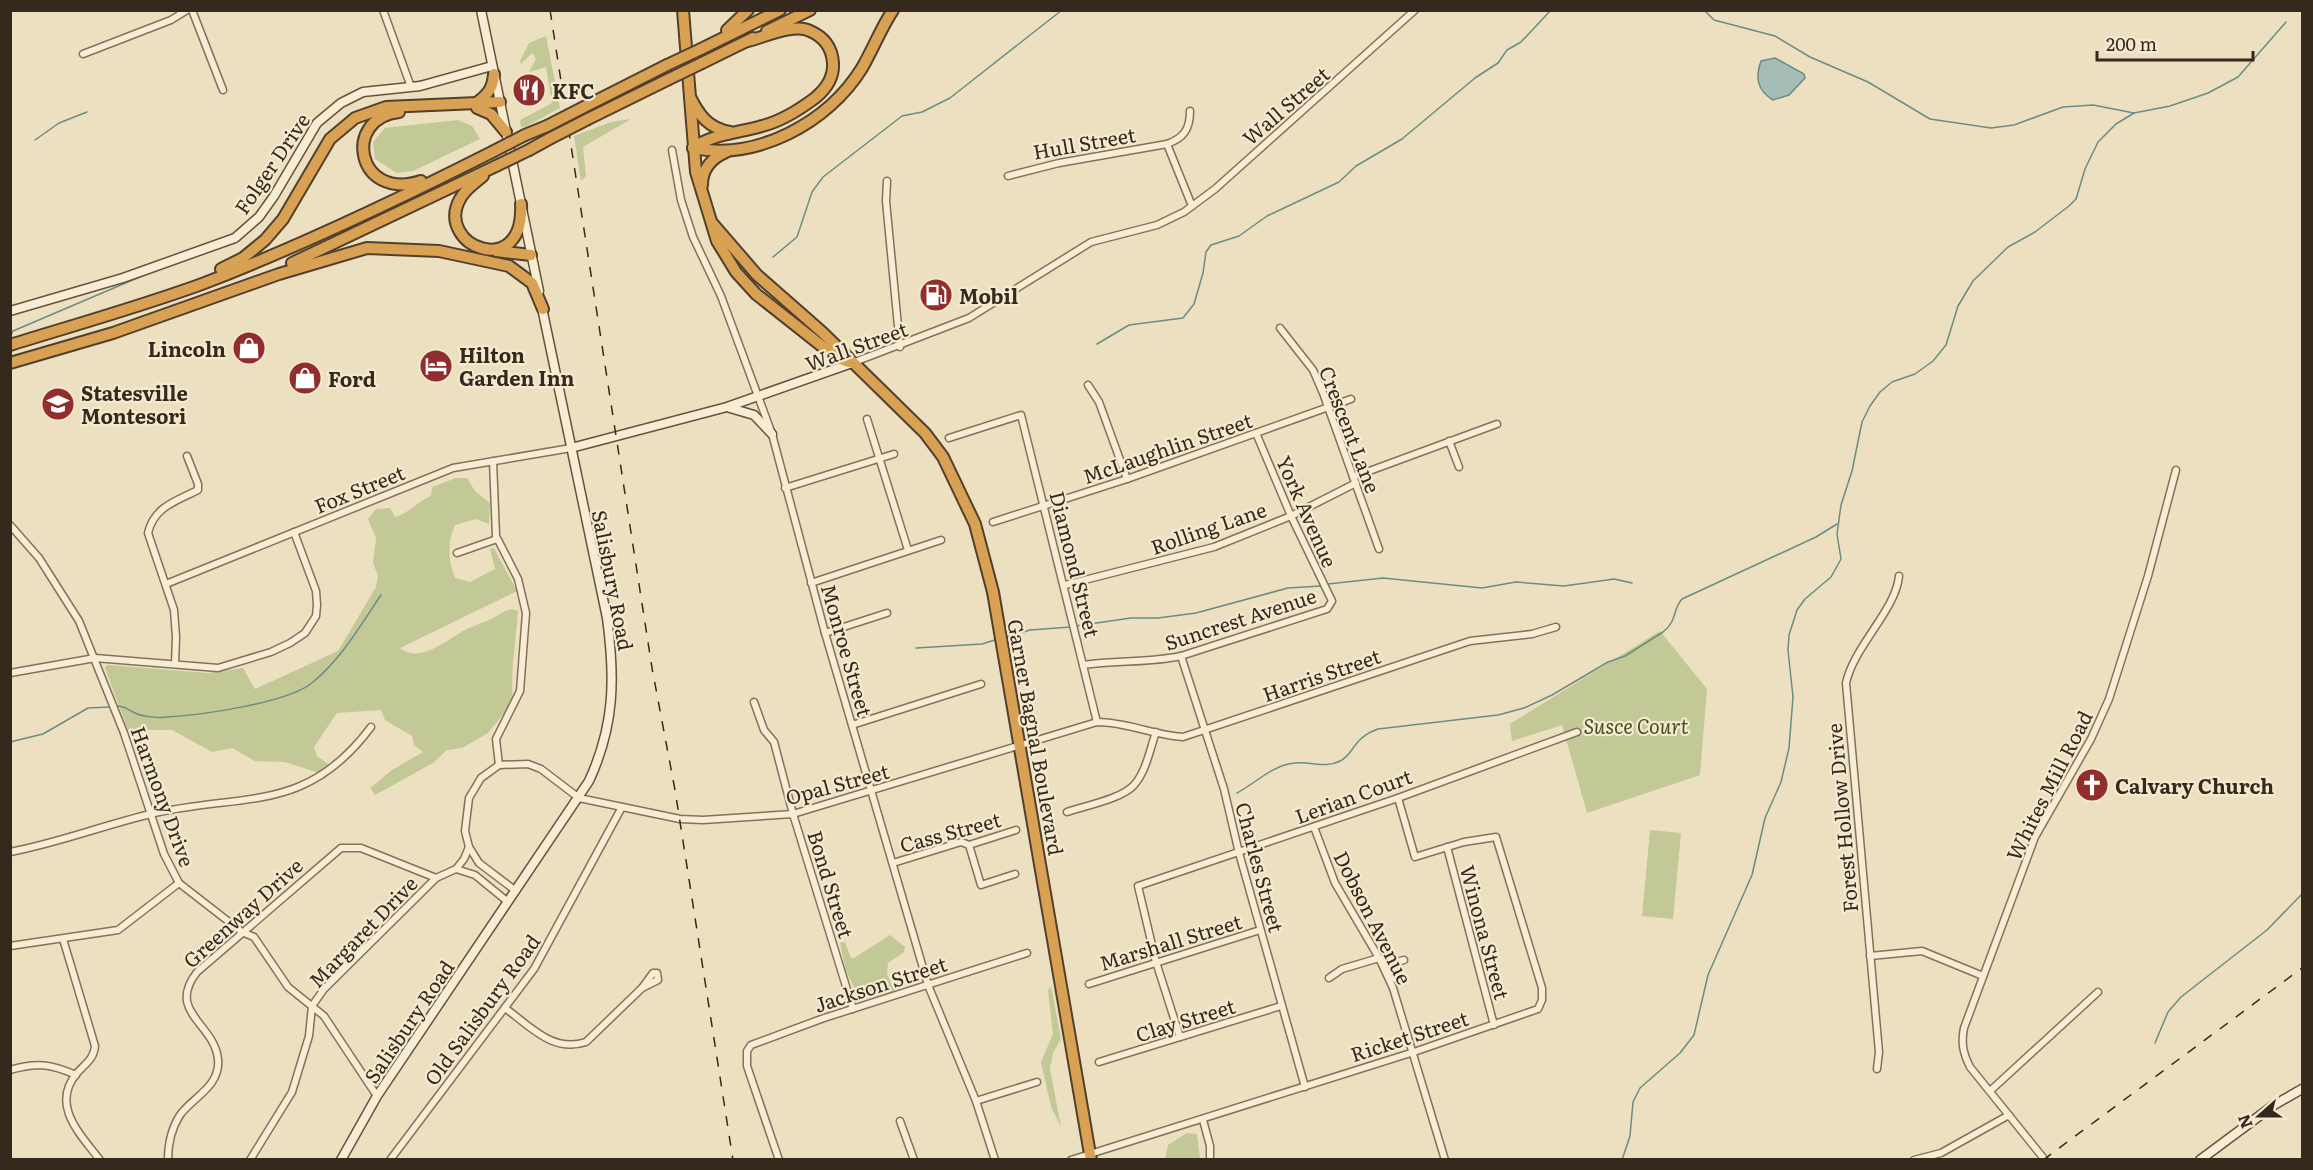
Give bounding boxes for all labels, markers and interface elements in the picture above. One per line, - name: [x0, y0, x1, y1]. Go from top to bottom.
- scale bar: [2097, 24, 2253, 62]
- text: 200 m: [2106, 30, 2157, 57]
- street label: Wall Street: [1235, 59, 1335, 151]
- restaurant icon: KFC: [511, 72, 547, 108]
- place label: KFC: [552, 75, 594, 105]
- street label: Folger Drive: [226, 106, 316, 220]
- street label: Hull Street: [1030, 118, 1138, 166]
- fuel station icon: Mobil: [918, 277, 954, 313]
- place label: Mobil: [959, 280, 1018, 310]
- street label: Wall Street: [801, 313, 911, 377]
- shop icon: Lincoln: [231, 330, 267, 366]
- place label: Lincoln: [148, 333, 226, 363]
- place label: Hilton Garden Inn: [459, 339, 574, 392]
- hotel icon: Hilton Garden Inn: [418, 348, 454, 384]
- shop icon: Ford: [287, 360, 323, 396]
- street label: Crescent Lane: [1313, 361, 1389, 497]
- place label: Ford: [328, 363, 376, 393]
- place label: Statesville Montesori: [81, 377, 188, 430]
- school or university icon: Statesville Montesori: [40, 386, 76, 422]
- street label: McLaughlin Street: [1078, 404, 1256, 490]
- street label: York Avenue: [1270, 450, 1346, 572]
- street label: Fox Street: [309, 456, 409, 520]
- street label: Diamond Street: [1043, 488, 1109, 640]
- street label: Rolling Lane: [1146, 493, 1270, 561]
- street label: Salisbury Road: [586, 507, 642, 653]
- street label: Suncrest Avenue: [1160, 579, 1320, 657]
- street label: Monroe Street: [815, 580, 881, 720]
- street label: Garner Bagnal Boulevard: [1001, 617, 1073, 857]
- street label: Harris Street: [1258, 640, 1384, 708]
- street label: Whites Mill Road: [1997, 705, 2099, 865]
- park label: Susce Court: [1583, 710, 1689, 740]
- street label: Harmony Drive: [125, 721, 203, 871]
- street label: Forest Hollow Drive: [1818, 722, 1864, 914]
- street label: Opal Street: [782, 755, 892, 811]
- street label: Lerian Court: [1290, 760, 1416, 830]
- church icon: Calvary Church: [2074, 767, 2110, 803]
- place label: Calvary Church: [2115, 770, 2274, 800]
- street label: Charles Street: [1229, 799, 1293, 935]
- street label: Cass Street: [896, 803, 1004, 859]
- street label: Bond Street: [801, 826, 863, 942]
- street label: Dobson Avenue: [1327, 845, 1421, 989]
- street label: Greenway Drive: [175, 850, 309, 974]
- street label: Winona Street: [1454, 861, 1518, 1003]
- street label: Margaret Drive: [301, 868, 423, 994]
- street label: Marshall Street: [1095, 905, 1245, 977]
- street label: Old Salisbury Road: [416, 927, 546, 1091]
- street label: Jackson Street: [810, 947, 950, 1019]
- street label: Salisbury Road: [356, 953, 460, 1089]
- street label: Clay Street: [1131, 990, 1239, 1048]
- street label: Ricket Street: [1346, 1002, 1472, 1068]
- north arrow: [2229, 1086, 2289, 1146]
- text: N: [2230, 1111, 2258, 1132]

